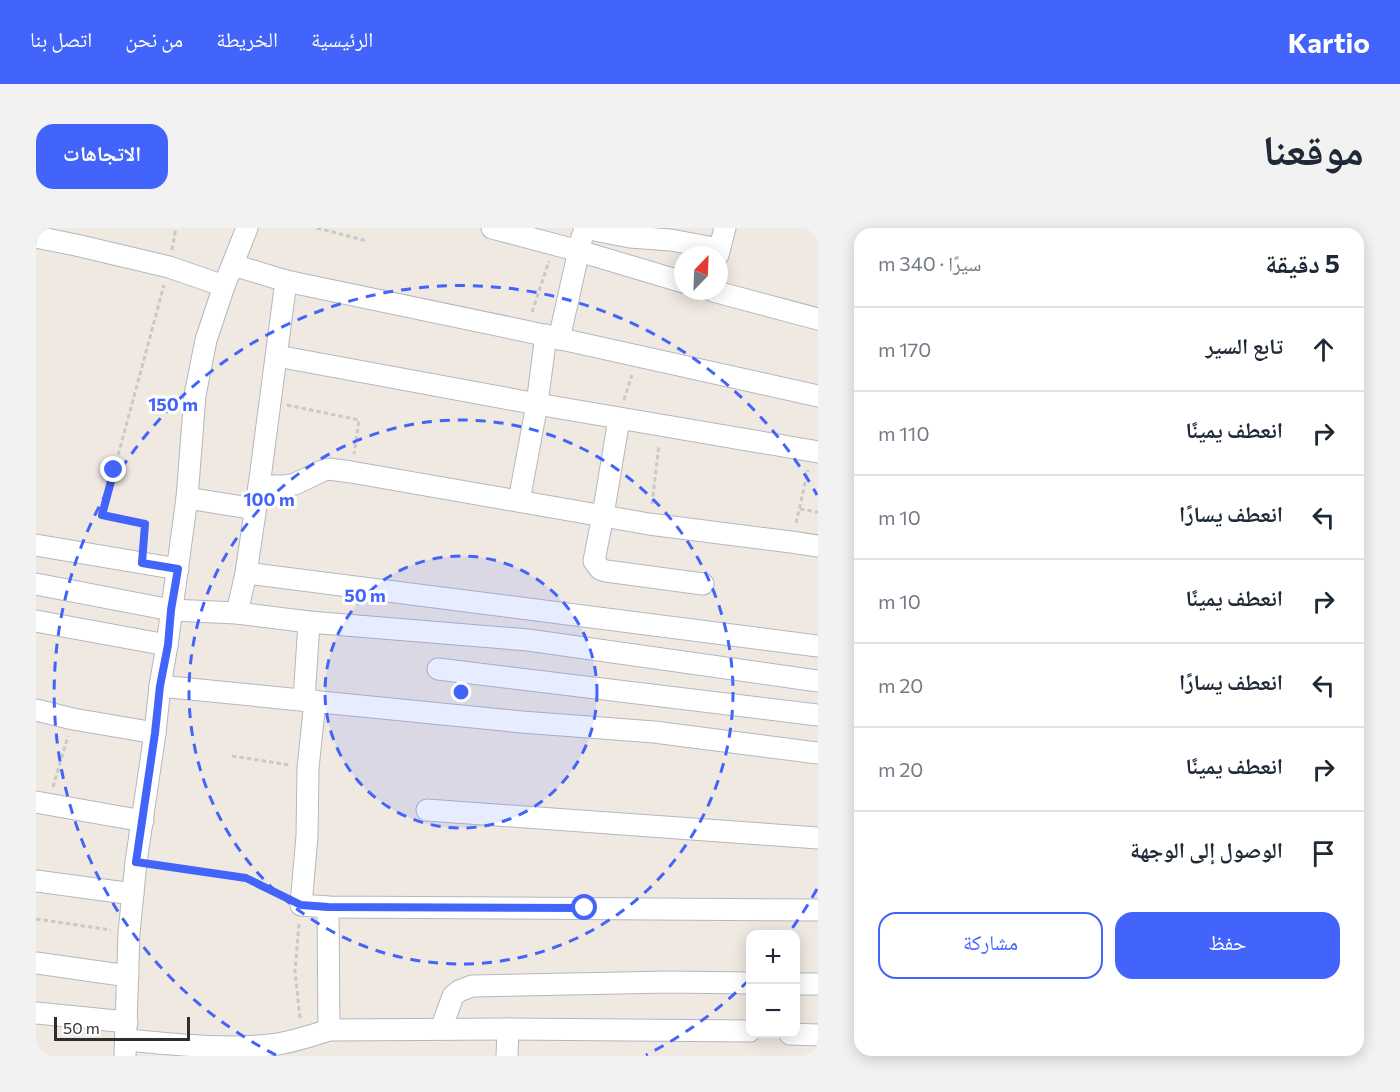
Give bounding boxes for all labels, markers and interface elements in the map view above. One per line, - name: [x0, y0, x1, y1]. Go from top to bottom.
- text: Kartio: [1288, 25, 1370, 59]
- text: اتصل بنا: [30, 26, 92, 51]
- text: من نحن: [125, 26, 183, 51]
- text: الخريطة: [216, 26, 278, 51]
- text: الرئيسية: [311, 26, 373, 51]
- text: موقعنا: [1263, 122, 1364, 174]
- button: الاتجاهات: [36, 124, 168, 189]
- north arrow: [674, 246, 728, 300]
- text: 5 دقيقة: [1265, 247, 1340, 278]
- text: سيرًا · 340 m: [878, 251, 981, 275]
- text: تابع السير: [1205, 332, 1283, 359]
- icon: ahead: [1307, 333, 1340, 366]
- text: 170 m: [878, 337, 931, 361]
- text: 150 m: [148, 393, 198, 415]
- text: انعطف يمينًا: [1185, 416, 1283, 443]
- icon: right: [1307, 417, 1340, 450]
- text: 110 m: [878, 421, 929, 445]
- route end: [100, 456, 126, 482]
- text: 100 m: [243, 488, 295, 510]
- text: انعطف يسارًا: [1179, 500, 1283, 527]
- icon: left: [1307, 501, 1340, 534]
- text: 10 m: [878, 505, 921, 529]
- text: 50 m: [344, 584, 386, 606]
- text: انعطف يمينًا: [1185, 584, 1283, 611]
- icon: right: [1307, 585, 1340, 618]
- text: 10 m: [878, 589, 921, 613]
- text: انعطف يسارًا: [1179, 668, 1283, 695]
- icon: left: [1307, 669, 1340, 702]
- text: 20 m: [878, 673, 923, 697]
- centre of rings: [451, 682, 471, 702]
- text: انعطف يمينًا: [1185, 752, 1283, 779]
- icon: right: [1307, 753, 1340, 786]
- text: 20 m: [878, 757, 923, 781]
- text: الوصول إلى الوجهة: [1130, 836, 1283, 863]
- icon: arrive: [1307, 837, 1340, 870]
- route start: [571, 894, 597, 920]
- button: مشاركة: [878, 912, 1103, 979]
- button: حفظ: [1115, 912, 1340, 979]
- map controls: [746, 930, 800, 1038]
- button: +: [746, 930, 800, 984]
- button: −: [746, 984, 800, 1038]
- scale bar: [54, 1014, 190, 1042]
- text: 50 m: [63, 1018, 100, 1037]

